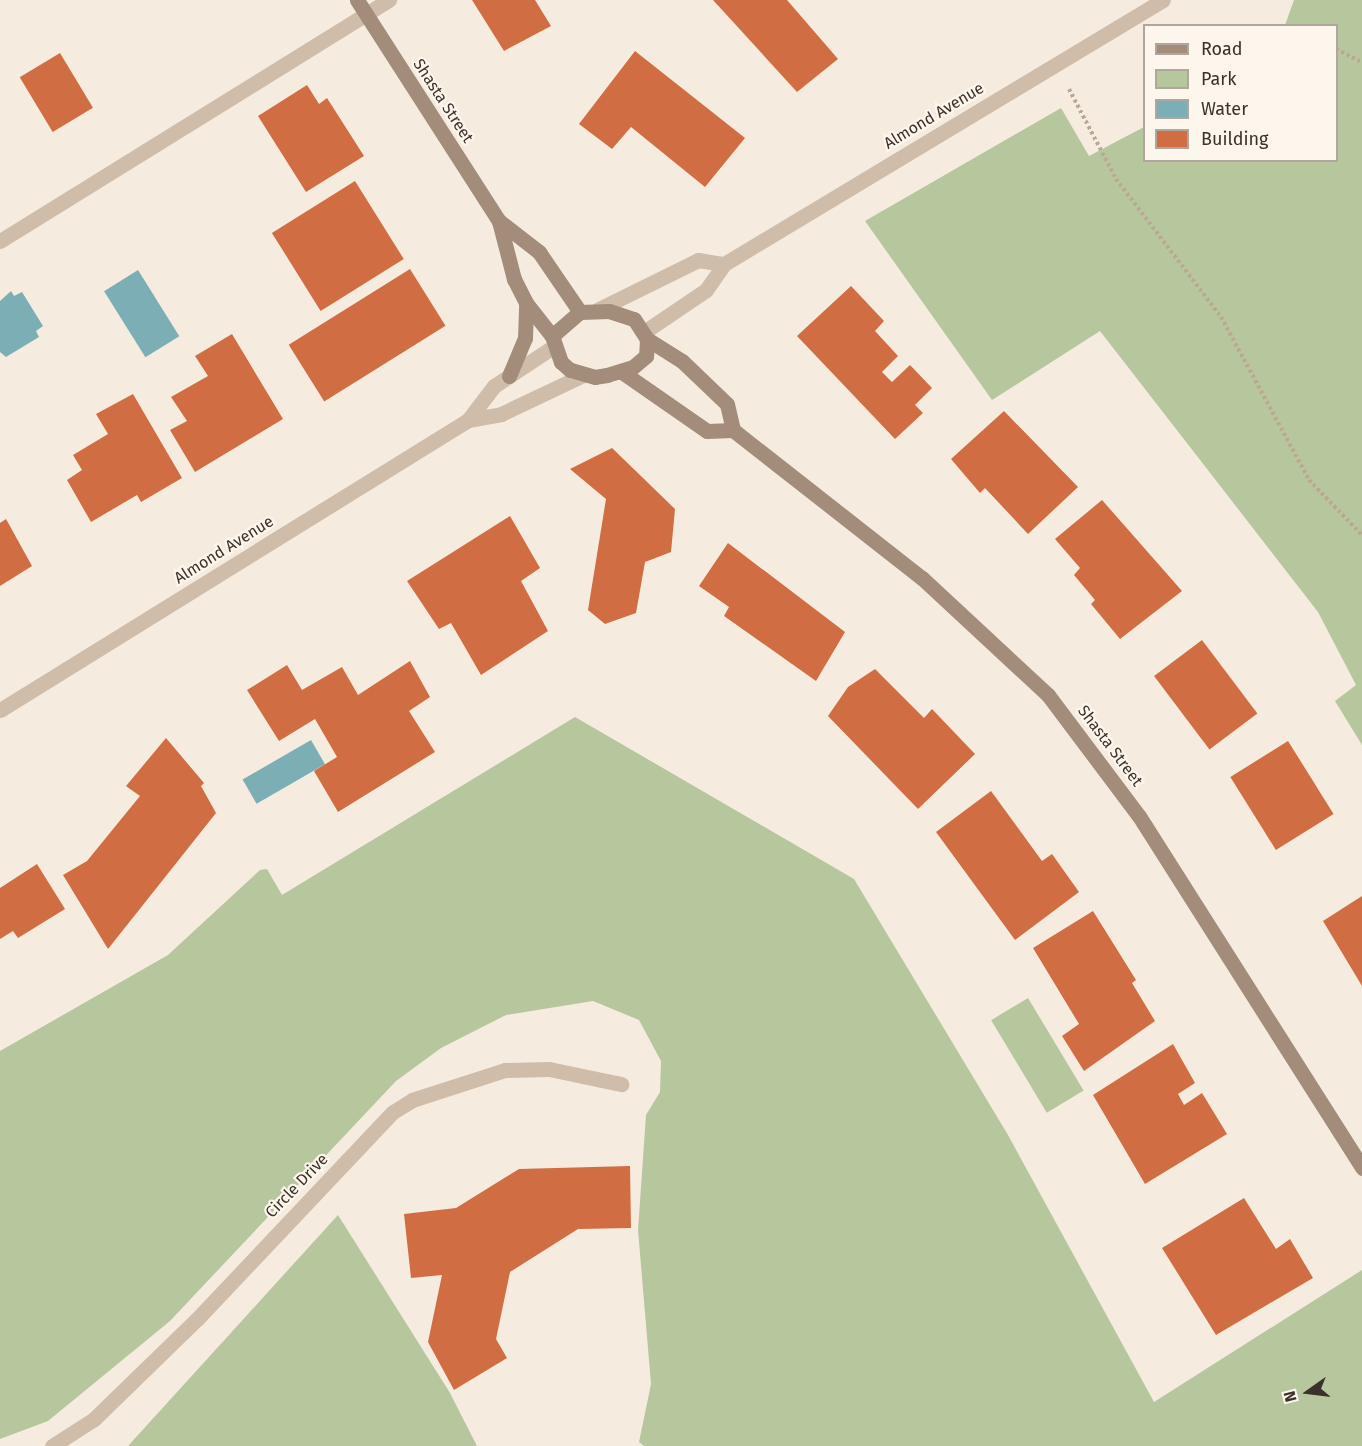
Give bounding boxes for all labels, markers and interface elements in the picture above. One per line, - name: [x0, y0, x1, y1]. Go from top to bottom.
- legend: [1143, 24, 1338, 162]
- text: Road: [1201, 38, 1243, 60]
- street label: Shasta Street: [409, 55, 477, 147]
- text: Park: [1201, 68, 1236, 90]
- street label: Almond Avenue: [881, 79, 987, 153]
- text: Water: [1201, 98, 1248, 120]
- text: Building: [1201, 128, 1268, 150]
- street label: Almond Avenue: [171, 512, 277, 588]
- street label: Shasta Street: [1073, 702, 1147, 790]
- street label: Circle Drive: [262, 1150, 332, 1222]
- north arrow: [1278, 1362, 1338, 1422]
- text: N: [1280, 1389, 1301, 1404]

